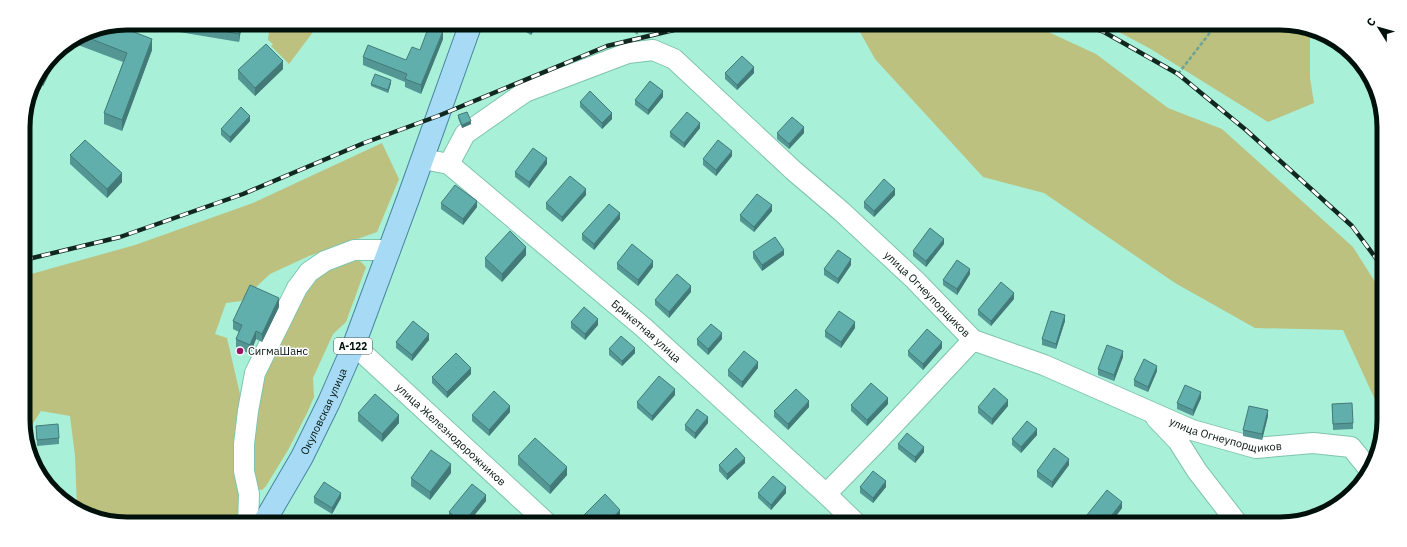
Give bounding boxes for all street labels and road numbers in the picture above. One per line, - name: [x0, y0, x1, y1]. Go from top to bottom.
- street label: улица Огнеупорщиков: [881, 248, 973, 340]
- street label: Брикетная улица: [609, 297, 684, 365]
- road number: А-122: [334, 338, 372, 354]
- street label: Окуловская улица: [297, 366, 350, 457]
- street label: улица Железнодорожников: [393, 380, 509, 489]
- street label: улица Огнеупорщиков: [1167, 414, 1282, 455]

